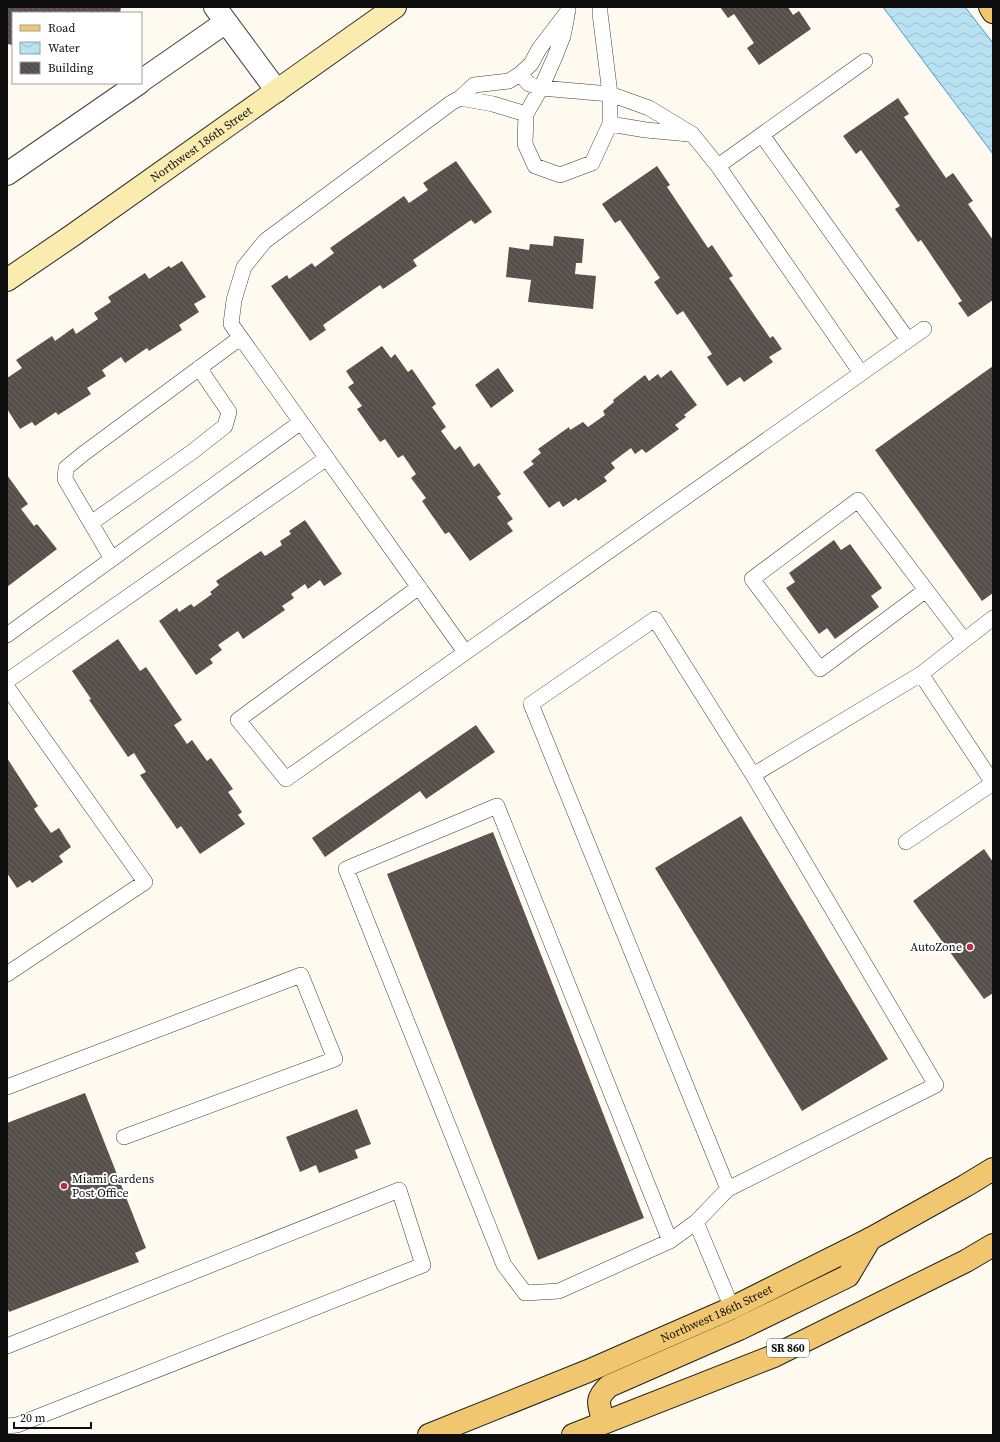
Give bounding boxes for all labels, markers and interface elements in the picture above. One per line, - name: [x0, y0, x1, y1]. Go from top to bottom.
- legend: [12, 12, 142, 84]
- text: Road: [48, 20, 75, 36]
- text: Water: [48, 40, 80, 56]
- text: Building: [48, 60, 93, 76]
- street label: Northwest 186th Street: [147, 103, 255, 186]
- place label: AutoZone: [910, 939, 962, 955]
- marker: AutoZone: [965, 942, 975, 952]
- place label: Miami Gardens Post Office: [72, 1171, 154, 1201]
- marker: Miami Gardens Post Office: [59, 1181, 69, 1191]
- street label: Northwest 186th Street: [658, 1281, 775, 1346]
- road number: SR 860: [767, 1339, 809, 1357]
- scale bar: [14, 1404, 91, 1430]
- text: 20 m: [20, 1410, 46, 1426]

